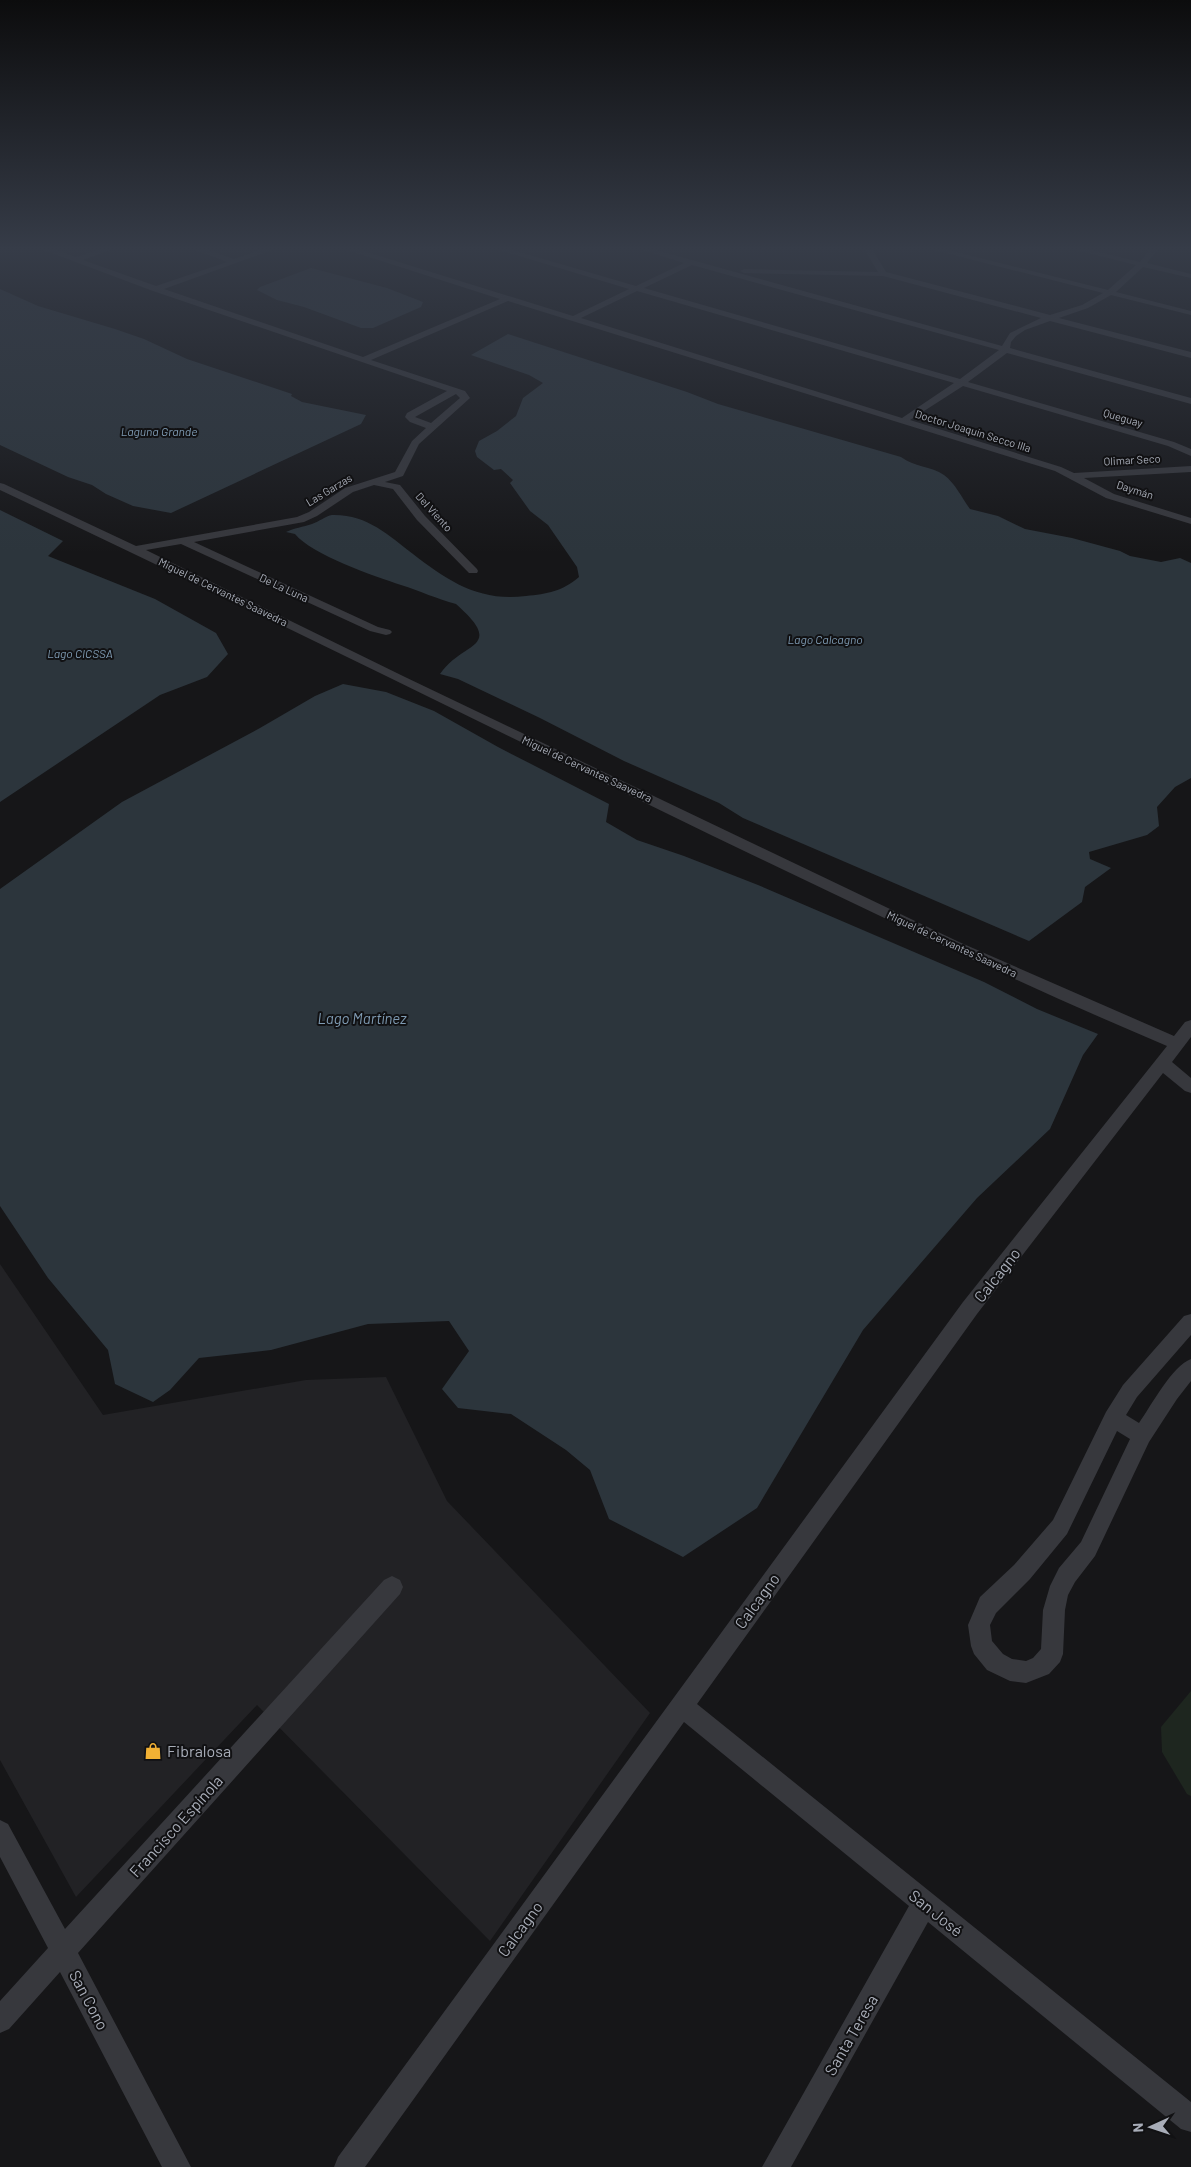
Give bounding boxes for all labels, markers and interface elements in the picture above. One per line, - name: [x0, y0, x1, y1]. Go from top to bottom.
- street label: Queguay: [1102, 406, 1144, 429]
- street label: Doctor Joaquín Secco Illa: [914, 407, 1033, 454]
- water label: Laguna Grande: [121, 424, 197, 438]
- street label: Olimar Seco: [1103, 452, 1161, 467]
- street label: Las Garzas: [303, 471, 354, 508]
- street label: Daymán: [1115, 477, 1155, 502]
- street label: Del Viento: [413, 489, 455, 534]
- street label: Miguel de Cervantes Saavedra: [157, 555, 290, 628]
- street label: De La Luna: [258, 571, 311, 605]
- water label: Lago Calcagno: [787, 632, 863, 646]
- water label: Lago CICSSA: [47, 646, 113, 660]
- street label: Miguel de Cervantes Saavedra: [520, 733, 654, 804]
- street label: Miguel de Cervantes Saavedra: [885, 908, 1019, 979]
- water label: Lago Martínez: [317, 1009, 407, 1027]
- street label: Calcagno: [969, 1244, 1024, 1306]
- street label: Calcagno: [730, 1569, 783, 1632]
- shop icon: Fibralosa: [143, 1741, 163, 1761]
- place label: Fibralosa: [167, 1741, 231, 1760]
- street label: Francisco Espínola: [125, 1771, 226, 1880]
- street label: San José: [906, 1885, 967, 1940]
- street label: Calcagno: [493, 1897, 546, 1960]
- street label: San Cono: [66, 1967, 113, 2033]
- street label: Santa Teresa: [820, 1991, 881, 2078]
- north arrow: [1126, 2102, 1176, 2152]
- text: N: [1129, 2123, 1146, 2133]

